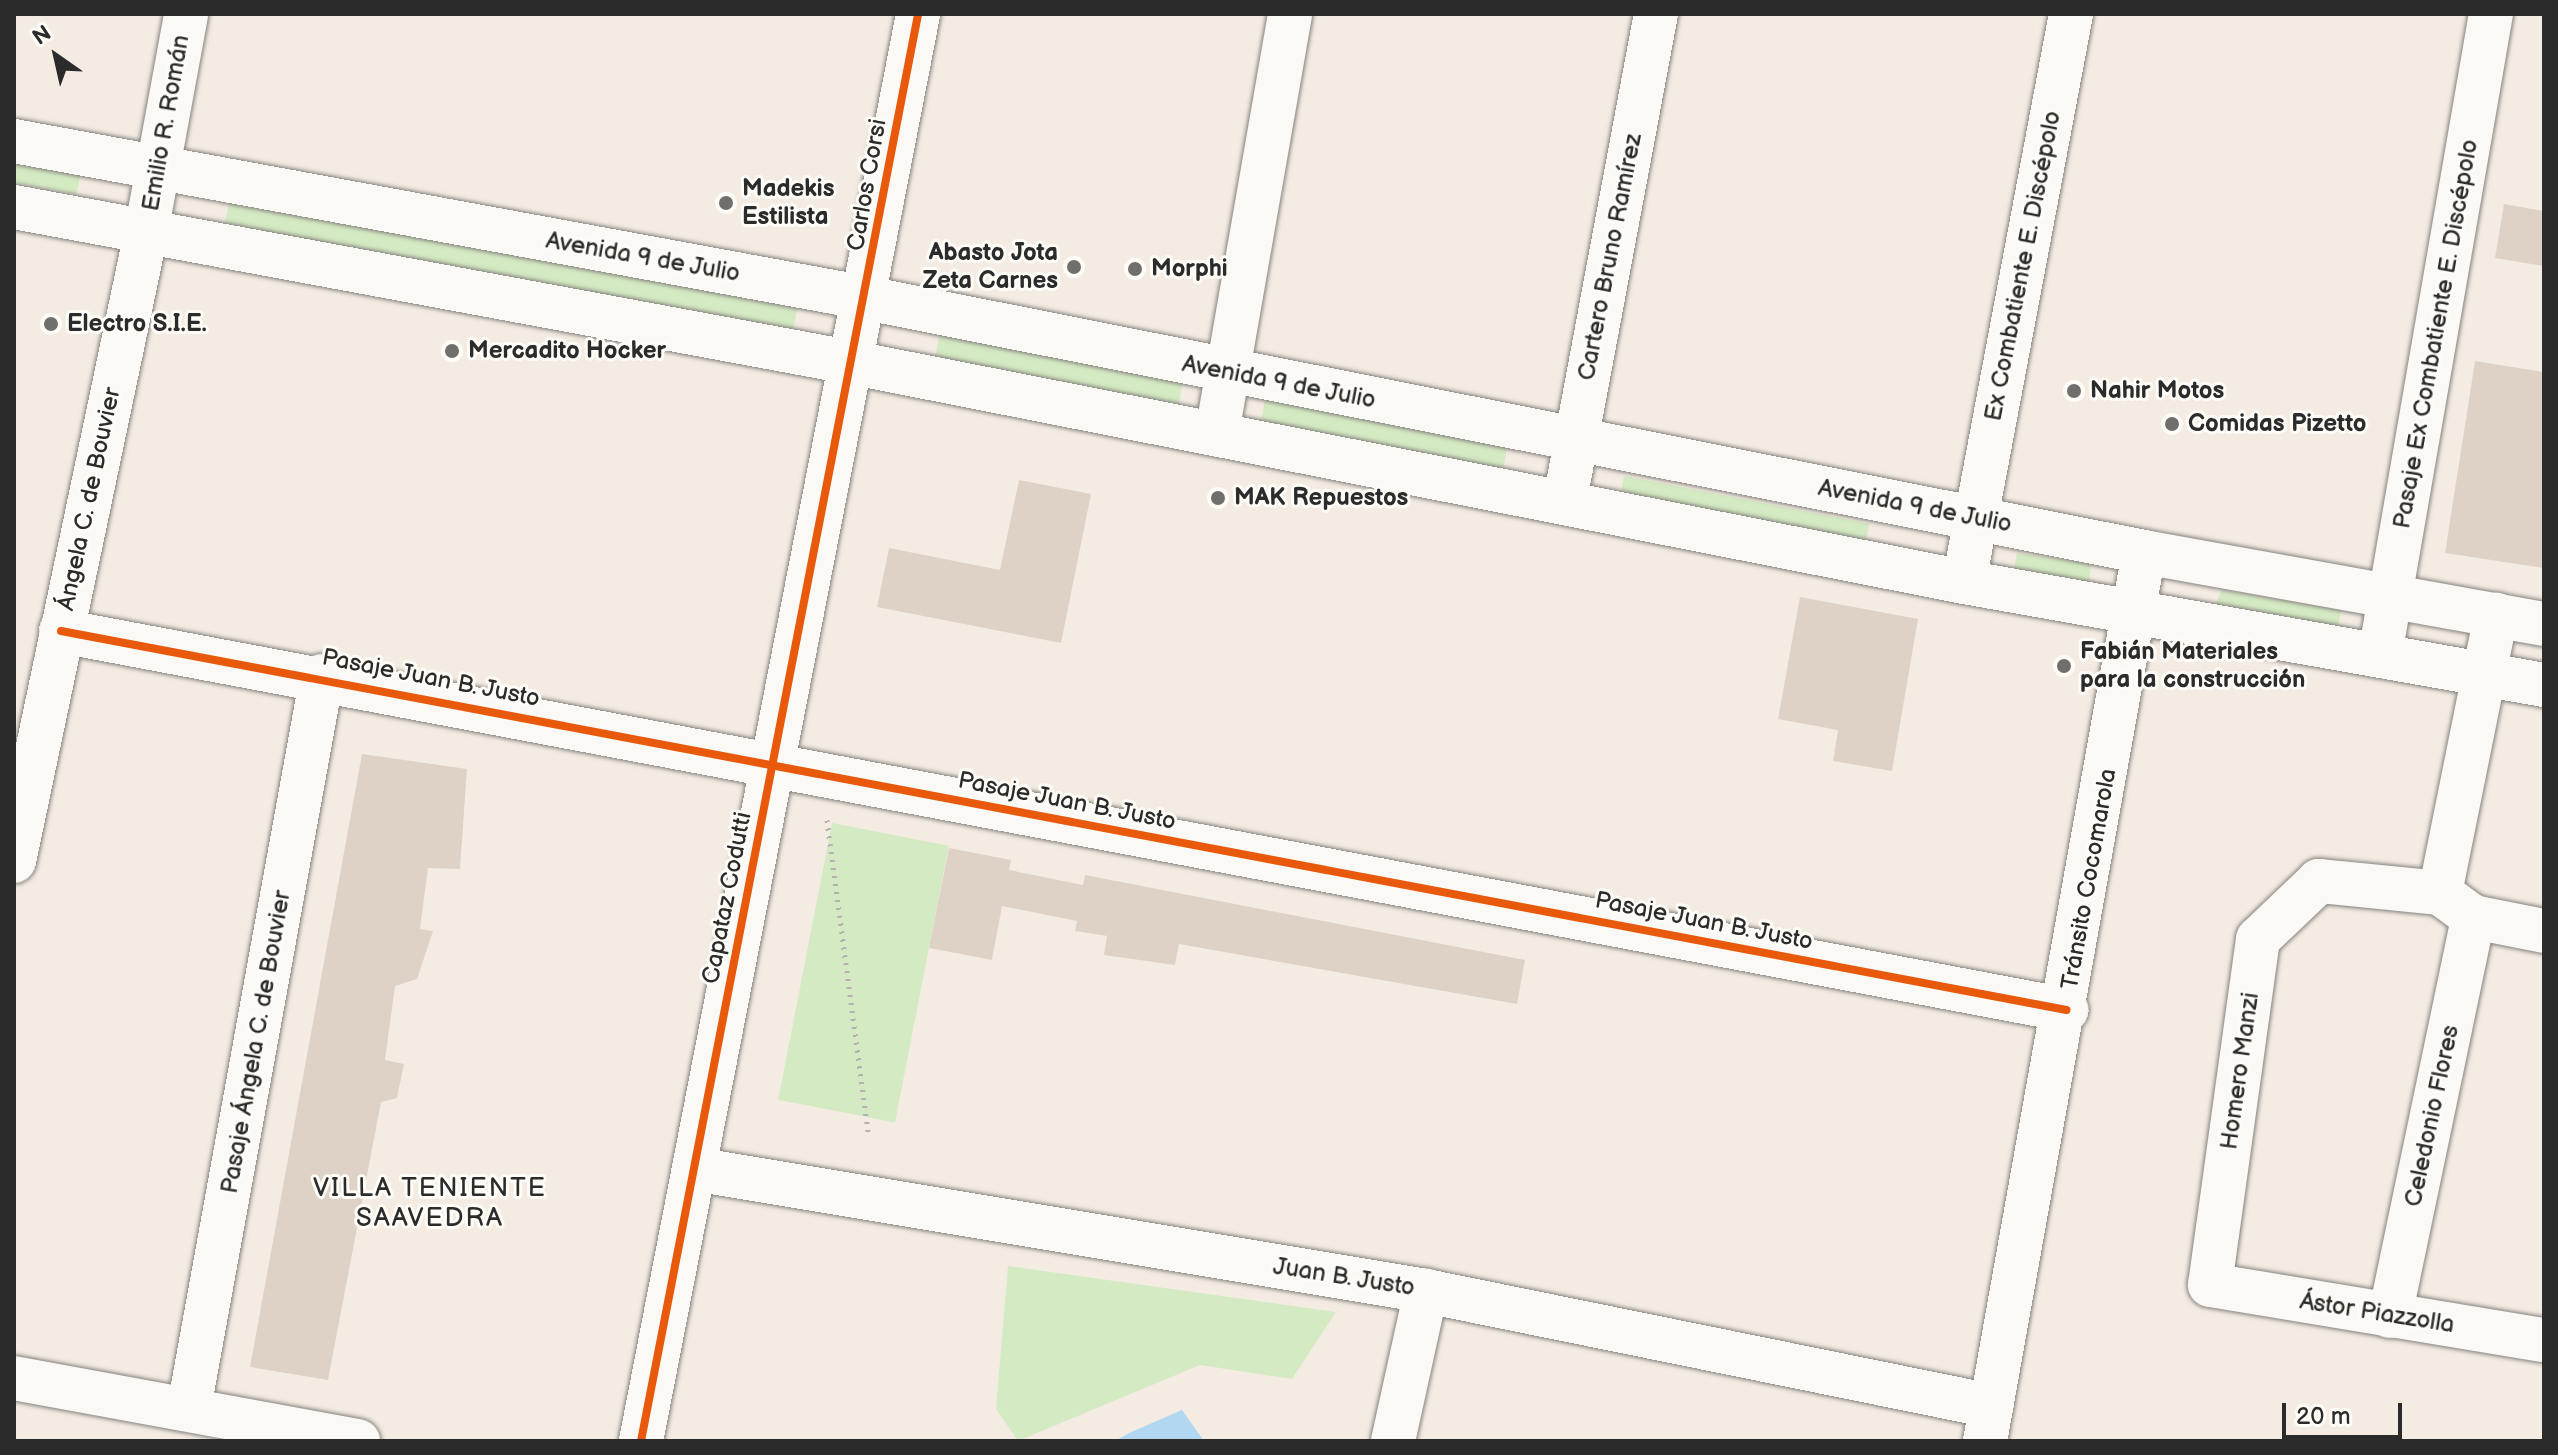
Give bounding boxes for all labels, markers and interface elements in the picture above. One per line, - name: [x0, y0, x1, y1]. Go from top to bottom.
- north arrow: [16, 16, 96, 96]
- text: N: [28, 20, 57, 52]
- street label: Emilio R. Román: [136, 33, 196, 213]
- street label: Ex Combatiente E. Discépolo: [1979, 109, 2067, 423]
- street label: Carlos Corsi: [841, 117, 893, 253]
- street label: Cartero Bruno Ramírez: [1572, 131, 1648, 383]
- street label: Pasaje Ex Combatiente E. Discépolo: [2388, 137, 2484, 531]
- place label: Madekis Estilista: [742, 175, 835, 231]
- marker: Madekis Estilista: [717, 194, 735, 212]
- street label: Avenida 9 de Julio: [543, 226, 743, 288]
- place label: Abasto Jota Zeta Carnes: [923, 239, 1058, 295]
- place label: Morphi: [1151, 255, 1228, 283]
- marker: Abasto Jota Zeta Carnes: [1065, 258, 1083, 276]
- marker: Morphi: [1126, 260, 1144, 278]
- place label: Electro S.I.E.: [67, 310, 207, 338]
- marker: Electro S.I.E.: [42, 315, 60, 333]
- place label: Mercadito Hocker: [468, 337, 666, 365]
- marker: Mercadito Hocker: [443, 342, 461, 360]
- street label: Avenida 9 de Julio: [1179, 349, 1379, 415]
- place label: Nahir Motos: [2090, 377, 2224, 405]
- marker: Nahir Motos: [2065, 382, 2083, 400]
- street label: Ángela C. de Bouvier: [51, 385, 127, 613]
- place label: Comidas Pizetto: [2188, 410, 2366, 438]
- marker: Comidas Pizetto: [2163, 415, 2181, 433]
- street label: Avenida 9 de Julio: [1815, 473, 2015, 539]
- place label: MAK Repuestos: [1234, 484, 1408, 512]
- marker: MAK Repuestos: [1209, 489, 1227, 507]
- place label: Fabián Materiales para la construcción: [2080, 638, 2305, 694]
- street label: Pasaje Juan B. Justo: [318, 643, 544, 713]
- marker: Fabián Materiales para la construcción: [2055, 657, 2073, 675]
- street label: Pasaje Juan B. Justo: [954, 766, 1180, 836]
- street label: Tránsito Cocomarola: [2055, 766, 2123, 992]
- street label: Capataz Codutti: [696, 810, 758, 986]
- street label: Pasaje Juan B. Justo: [1591, 886, 1817, 956]
- street label: Pasaje Ángela C. de Bouvier: [215, 888, 297, 1196]
- street label: Homero Manzi: [2215, 991, 2265, 1151]
- street label: Celedonio Flores: [2399, 1023, 2465, 1209]
- district label: VILLA TENIENTE SAAVEDRA: [313, 1173, 547, 1234]
- street label: Juan B. Justo: [1271, 1251, 1417, 1303]
- street label: Ástor Piazzolla: [2298, 1287, 2456, 1339]
- scale bar: [2286, 1387, 2406, 1437]
- text: 20 m: [2296, 1402, 2351, 1431]

